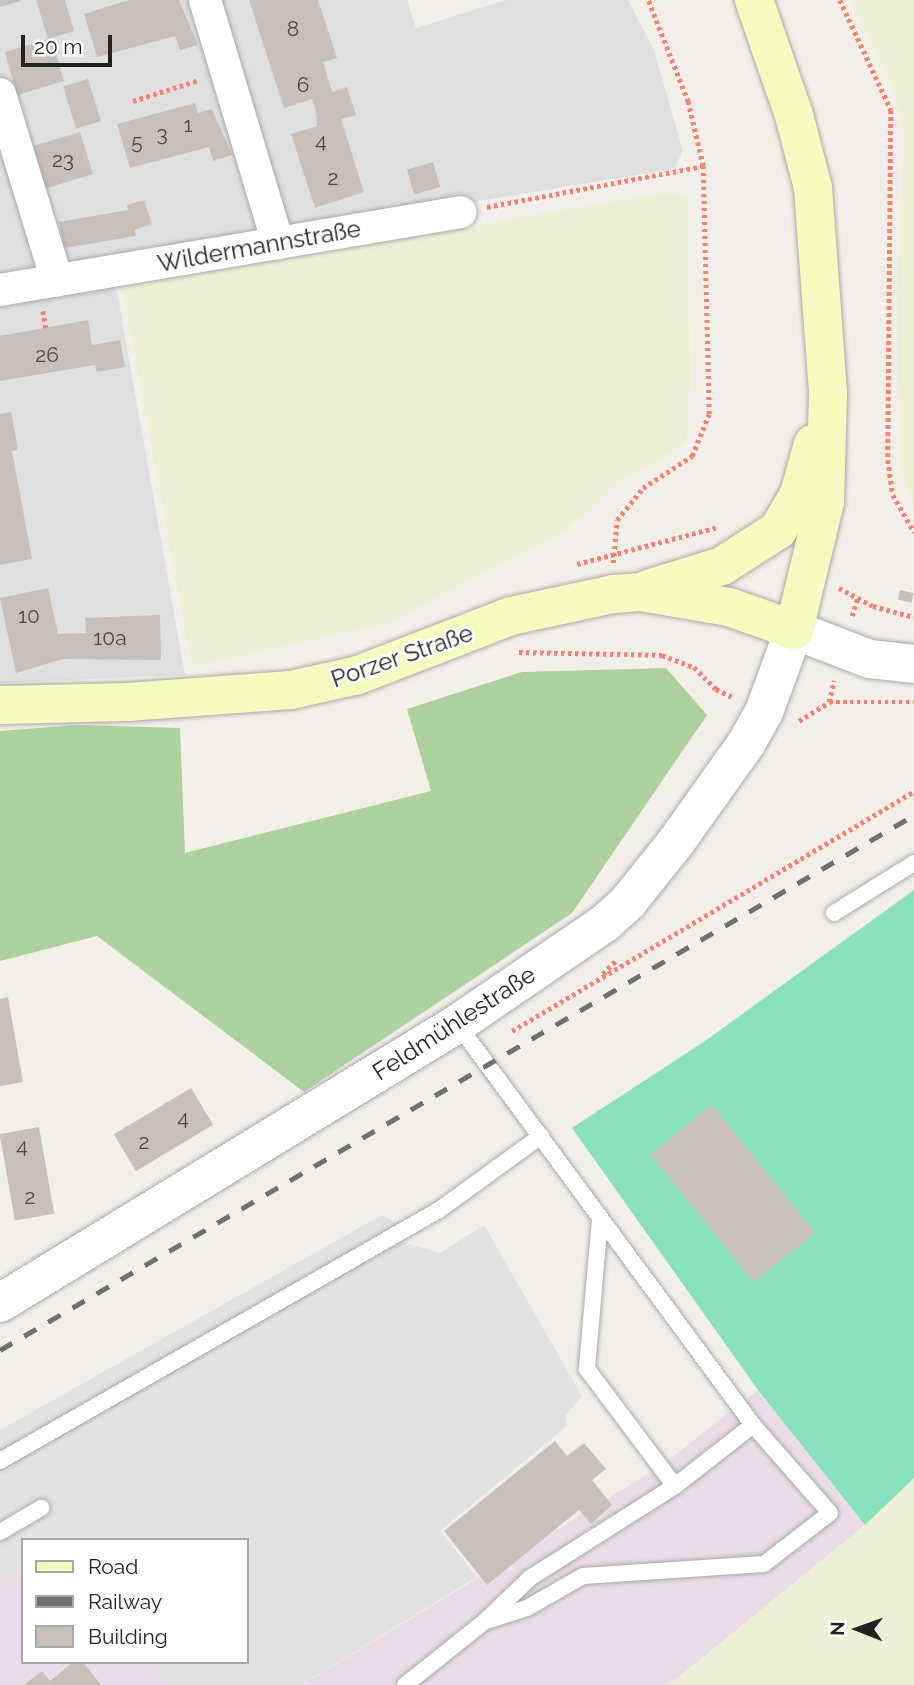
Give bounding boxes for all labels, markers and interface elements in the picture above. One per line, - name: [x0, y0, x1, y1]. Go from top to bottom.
- house number: 8: [287, 16, 299, 42]
- scale bar: [24, 21, 116, 65]
- text: 20 m: [34, 34, 82, 59]
- house number: 6: [297, 72, 309, 98]
- house number: 1: [184, 112, 192, 138]
- house number: 3: [156, 121, 168, 147]
- house number: 4: [315, 128, 327, 154]
- house number: 5: [131, 129, 143, 155]
- house number: 23: [52, 147, 74, 173]
- house number: 2: [328, 165, 338, 191]
- street label: Wildermannstraße: [155, 214, 363, 278]
- house number: 26: [35, 342, 59, 368]
- house number: 10: [18, 603, 40, 629]
- street label: Porzer Straße: [327, 618, 477, 694]
- house number: 10a: [93, 625, 127, 651]
- street label: Feldmühlestraße: [367, 960, 541, 1086]
- house number: 4: [177, 1105, 189, 1131]
- house number: 2: [139, 1129, 149, 1155]
- house number: 4: [16, 1133, 28, 1159]
- house number: 2: [25, 1184, 35, 1210]
- legend: [21, 1538, 248, 1664]
- text: Road: [88, 1554, 138, 1579]
- text: Railway: [88, 1589, 162, 1614]
- north arrow: [823, 1594, 893, 1664]
- text: N: [826, 1621, 848, 1636]
- text: Building: [88, 1624, 168, 1649]

